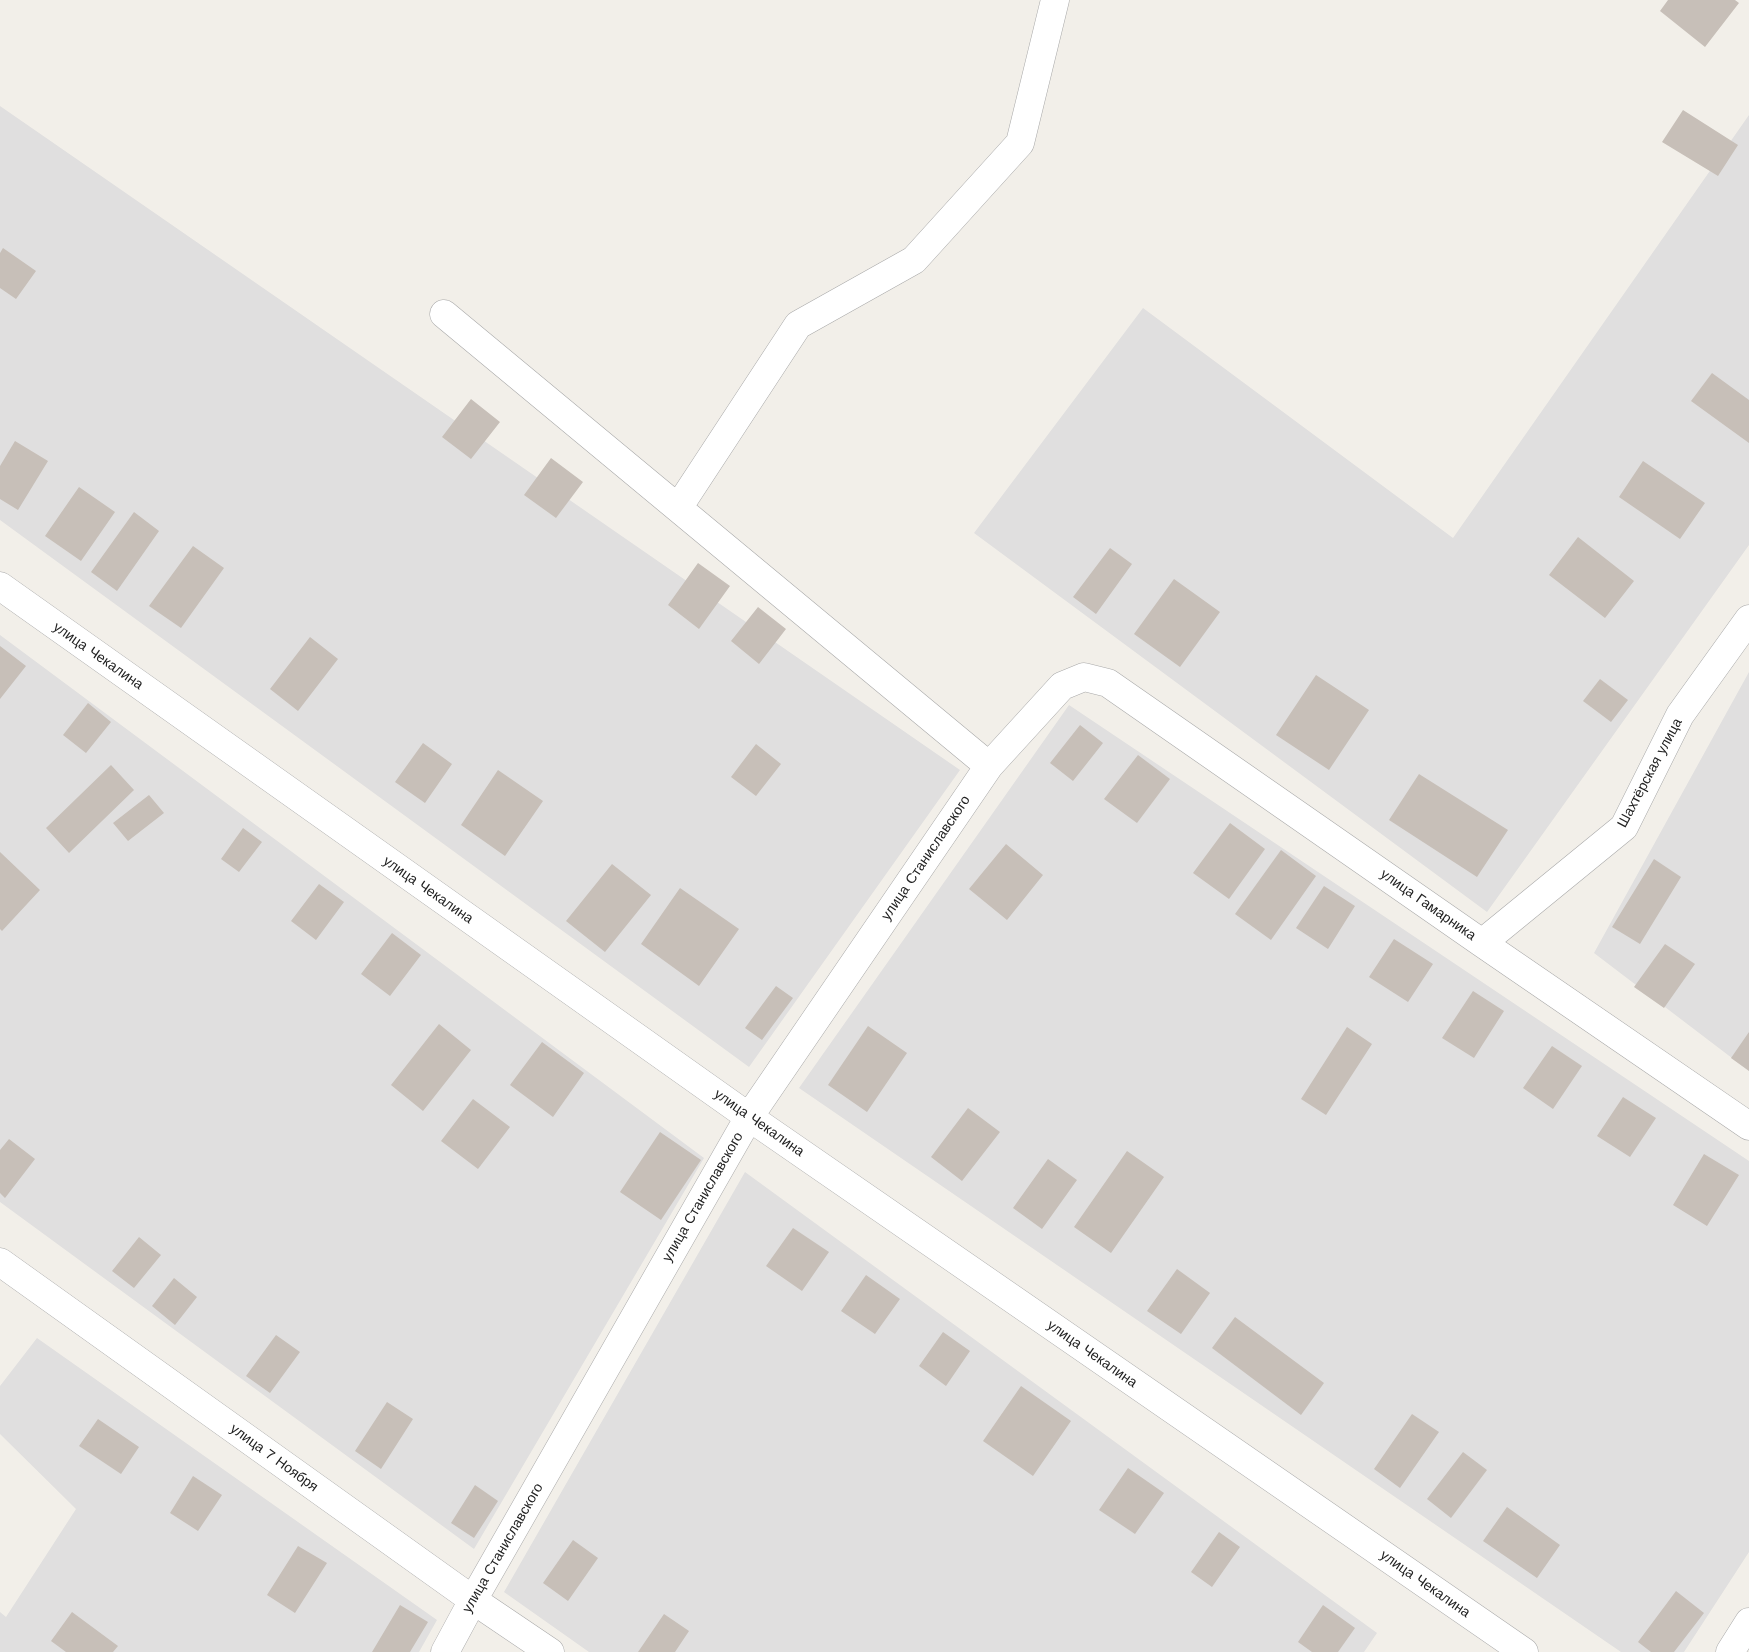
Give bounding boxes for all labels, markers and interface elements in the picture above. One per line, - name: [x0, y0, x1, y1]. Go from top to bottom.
- street label: улица Чекалина: [50, 619, 146, 693]
- street label: Шахтёрская улица: [1614, 715, 1686, 831]
- street label: улица Станиславского: [878, 792, 974, 924]
- street label: улица Чекалина: [380, 853, 476, 927]
- street label: улица Гамарника: [1377, 866, 1479, 944]
- street label: улица Чекалина: [711, 1086, 807, 1160]
- street label: улица Станиславского: [659, 1129, 747, 1265]
- street label: улица Чекалина: [1044, 1317, 1140, 1391]
- street label: улица 7 Ноября: [227, 1420, 321, 1496]
- street label: улица Станиславского: [459, 1480, 547, 1616]
- street label: улица Чекалина: [1377, 1547, 1473, 1621]

